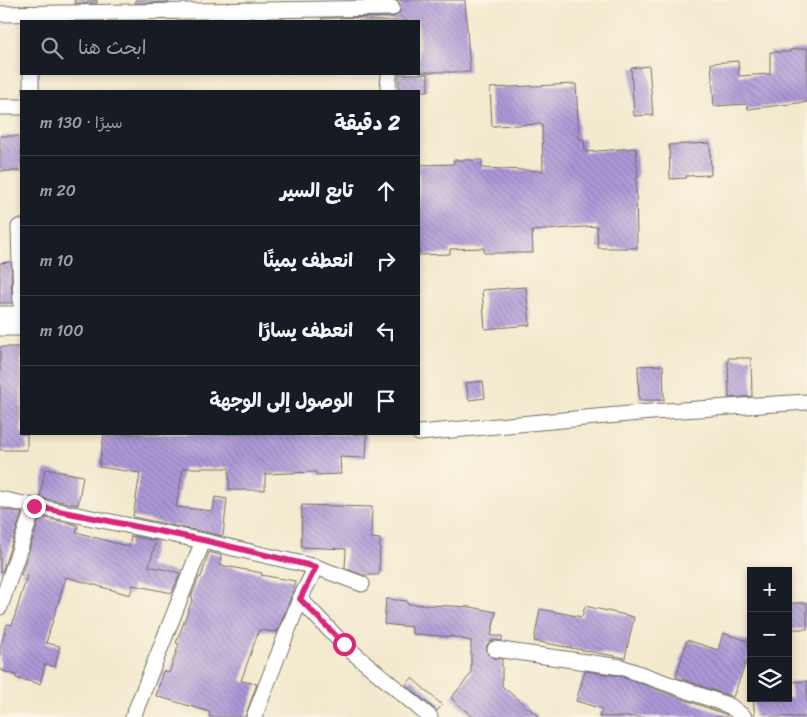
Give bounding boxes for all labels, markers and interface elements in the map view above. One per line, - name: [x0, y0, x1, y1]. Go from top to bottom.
- search box: [20, 20, 420, 75]
- text: ابحث هنا: [78, 31, 146, 64]
- icon: search: [38, 34, 66, 62]
- text: 2 دقيقة: [334, 104, 400, 142]
- text: سيرًا · 130 m: [40, 108, 123, 137]
- text: تابع السير: [280, 174, 353, 207]
- text: 20 m: [40, 176, 76, 205]
- icon: ahead: [372, 177, 400, 205]
- text: انعطف يمينًا: [263, 244, 353, 277]
- text: 10 m: [40, 246, 73, 275]
- icon: right: [372, 247, 400, 275]
- text: انعطف يسارًا: [258, 314, 353, 347]
- text: 100 m: [40, 316, 84, 345]
- icon: left: [372, 317, 400, 345]
- text: الوصول إلى الوجهة: [210, 384, 353, 417]
- icon: arrive: [372, 387, 400, 415]
- route end: [23, 495, 46, 518]
- map controls: [747, 567, 792, 702]
- button: +: [747, 567, 792, 612]
- button: −: [747, 612, 792, 657]
- route start: [333, 633, 356, 656]
- button: layers: [747, 657, 792, 702]

